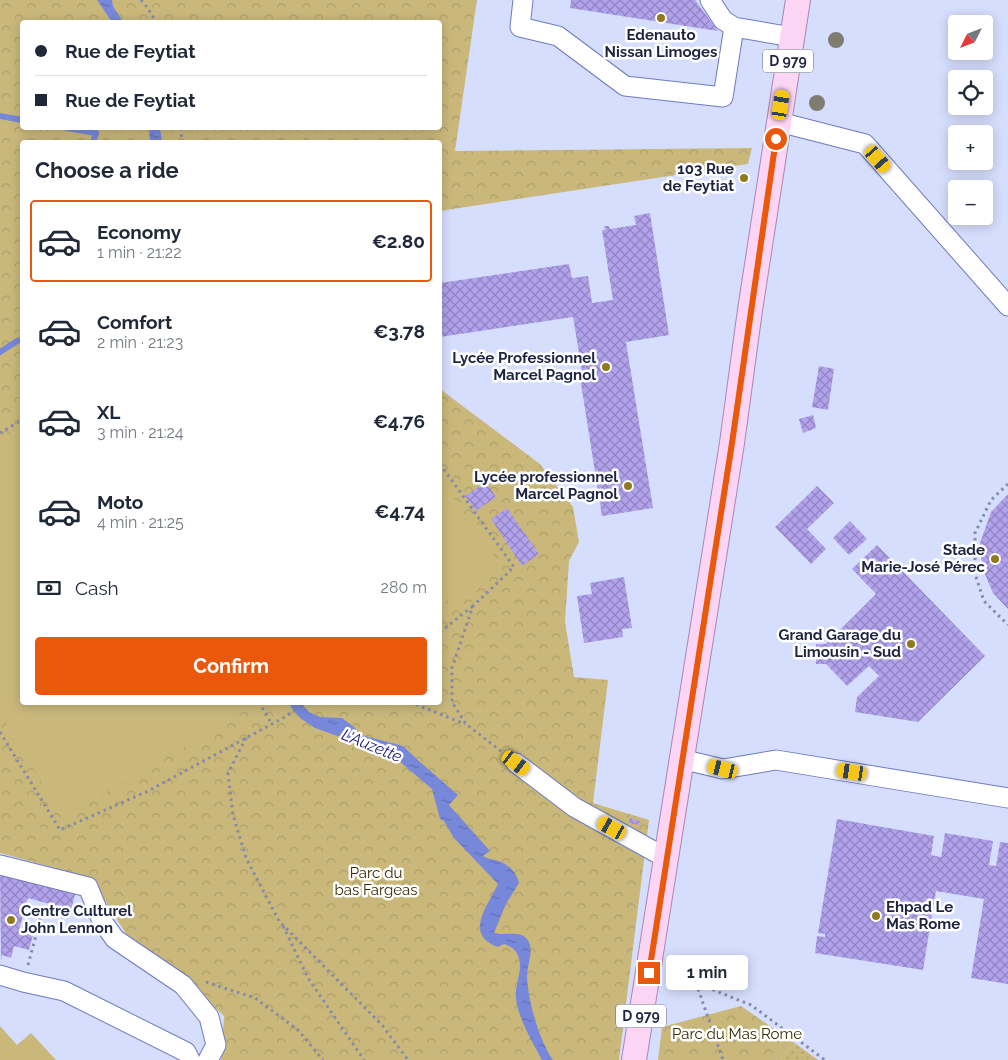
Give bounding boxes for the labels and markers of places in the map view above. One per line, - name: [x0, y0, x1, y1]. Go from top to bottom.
- marker: Edenauto Nissan Limoges: [655, 12, 667, 24]
- place label: Edenauto Nissan Limoges: [605, 26, 717, 61]
- place label: 103 Rue de Feytiat: [663, 160, 734, 195]
- marker: 103 Rue de Feytiat: [738, 172, 750, 184]
- place label: Lycée Professionnel Marcel Pagnol: [452, 349, 596, 384]
- marker: Lycée Professionnel Marcel Pagnol: [600, 361, 612, 373]
- place label: Lycée professionnel Marcel Pagnol: [474, 468, 618, 503]
- marker: Lycée professionnel Marcel Pagnol: [622, 480, 634, 492]
- place label: Stade Marie-José Pérec: [861, 541, 986, 576]
- marker: Stade Marie-José Pérec: [989, 553, 1001, 565]
- place label: Grand Garage du Limousin - Sud: [779, 626, 901, 661]
- marker: Grand Garage du Limousin - Sud: [905, 638, 917, 650]
- place label: Ehpad Le Mas Rome: [886, 898, 960, 933]
- place label: Centre Culturel John Lennon: [21, 902, 132, 937]
- marker: Ehpad Le Mas Rome: [870, 910, 882, 922]
- marker: Centre Culturel John Lennon: [5, 914, 17, 926]

